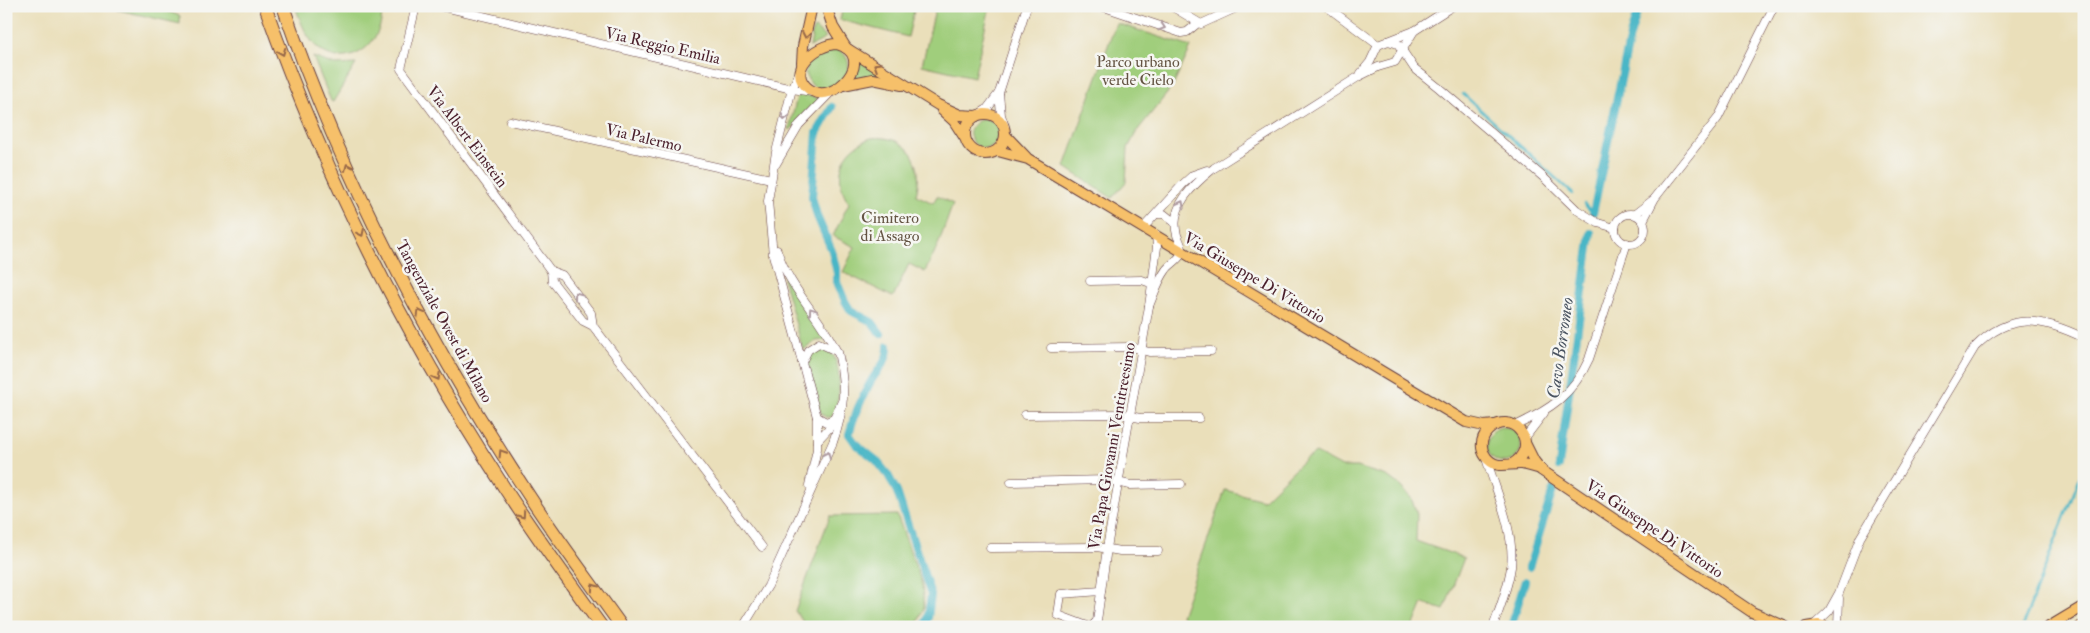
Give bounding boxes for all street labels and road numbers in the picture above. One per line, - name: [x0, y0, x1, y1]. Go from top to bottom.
- street label: Via Reggio Emilia: [603, 23, 723, 69]
- street label: Via Albert Einstein: [422, 82, 512, 192]
- street label: Via Palermo: [604, 119, 684, 157]
- street label: Via Giuseppe Di Vittorio: [1180, 228, 1329, 329]
- street label: Tangenziale Ovest di Milano: [391, 237, 497, 406]
- street label: Via Papa Giovanni Ventitreesimo: [1084, 341, 1141, 552]
- street label: Via Giuseppe Di Vittorio: [1581, 475, 1727, 583]

